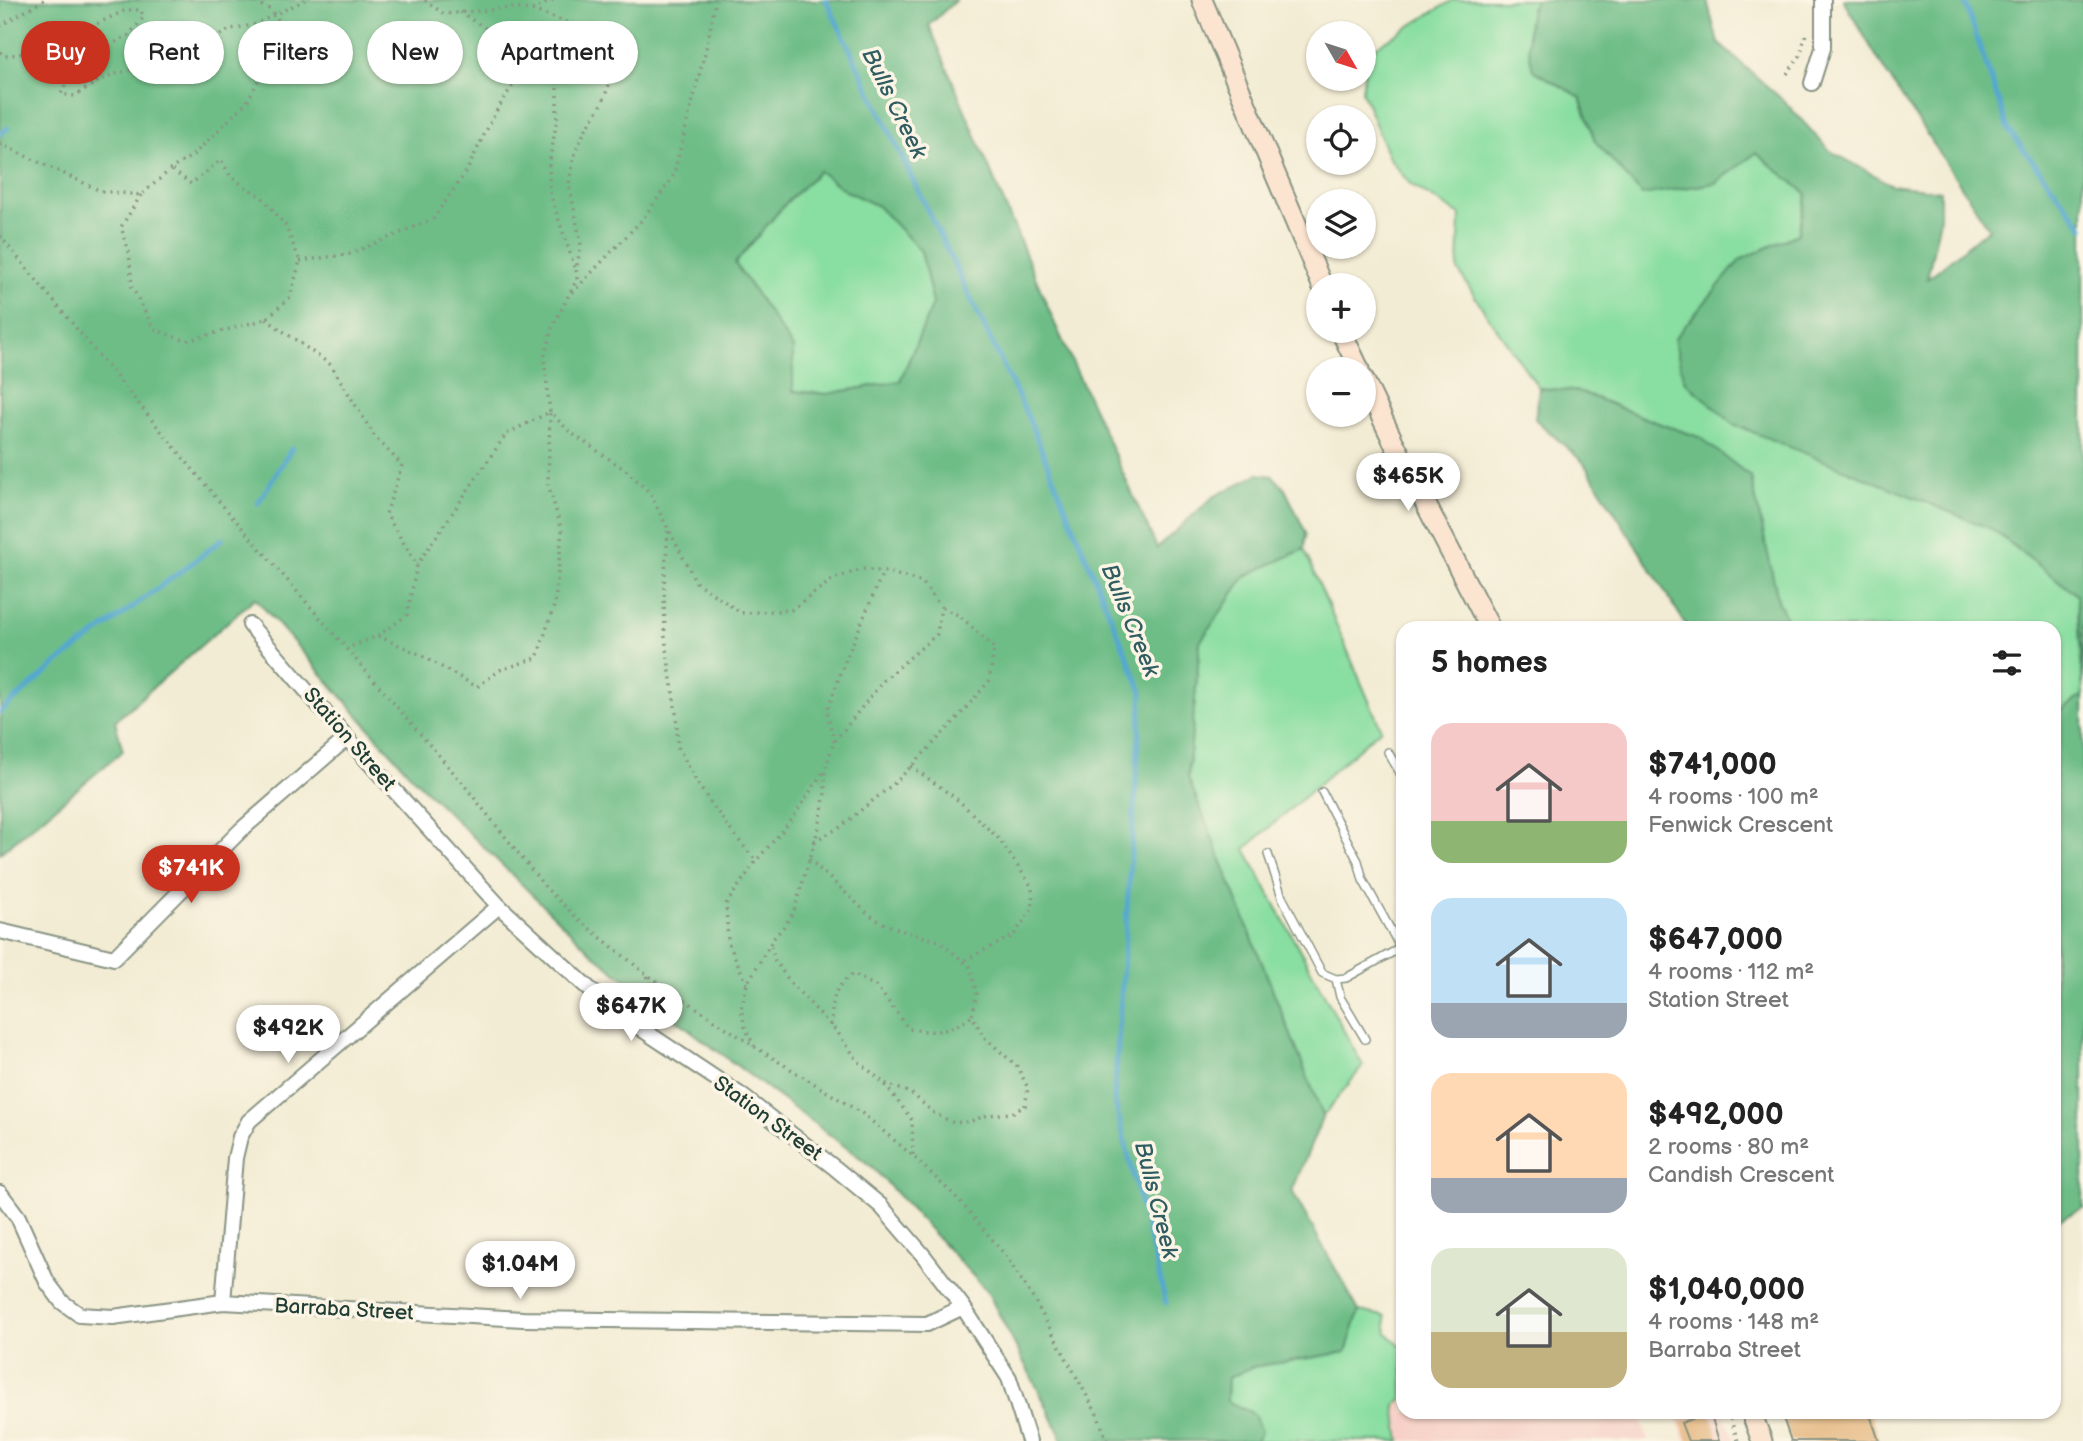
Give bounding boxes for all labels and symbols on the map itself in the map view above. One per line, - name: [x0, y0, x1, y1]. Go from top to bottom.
- north arrow: [1306, 21, 1376, 91]
- water label: Bulls Creek: [855, 44, 933, 164]
- pin: $465K: [1359, 454, 1457, 513]
- water label: Bulls Creek: [1095, 560, 1166, 682]
- street label: Station Street: [298, 683, 402, 796]
- pin: $741K: [142, 846, 240, 905]
- pin: $647K: [582, 984, 680, 1043]
- pin: $492K: [239, 1006, 337, 1065]
- street label: Station Street: [708, 1071, 827, 1167]
- water label: Bulls Creek: [1128, 1139, 1184, 1262]
- pin: $1.04M: [463, 1242, 577, 1301]
- street label: Barraba Street: [274, 1293, 415, 1326]

